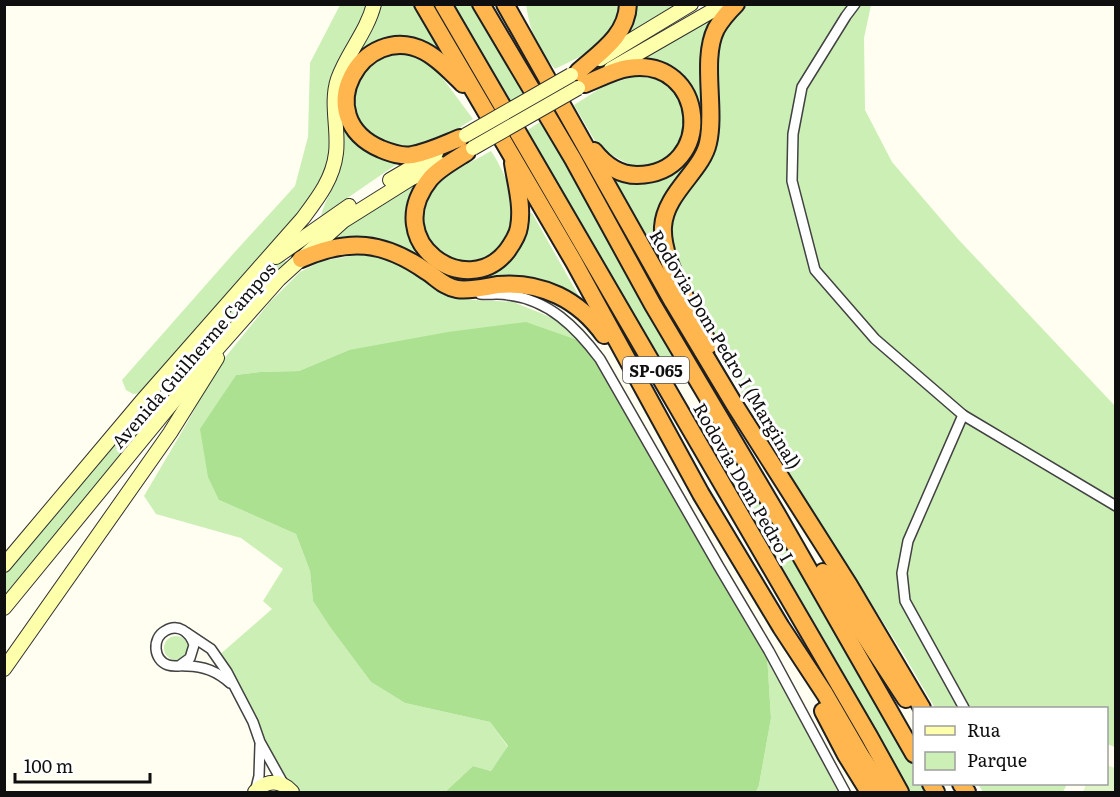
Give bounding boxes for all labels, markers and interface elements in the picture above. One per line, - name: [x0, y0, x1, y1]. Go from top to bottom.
- street label: Rodovia Dom Pedro I (Marginal): [644, 224, 808, 474]
- street label: Avenida Guilherme Campos: [105, 256, 281, 454]
- road number: SP-065: [623, 357, 689, 383]
- street label: Rodovia Dom Pedro I: [687, 397, 801, 567]
- legend: [913, 707, 1108, 785]
- text: Rua: [967, 716, 1001, 743]
- scale bar: [15, 746, 150, 784]
- text: Parque: [967, 746, 1027, 773]
- text: 100 m: [24, 752, 73, 779]

